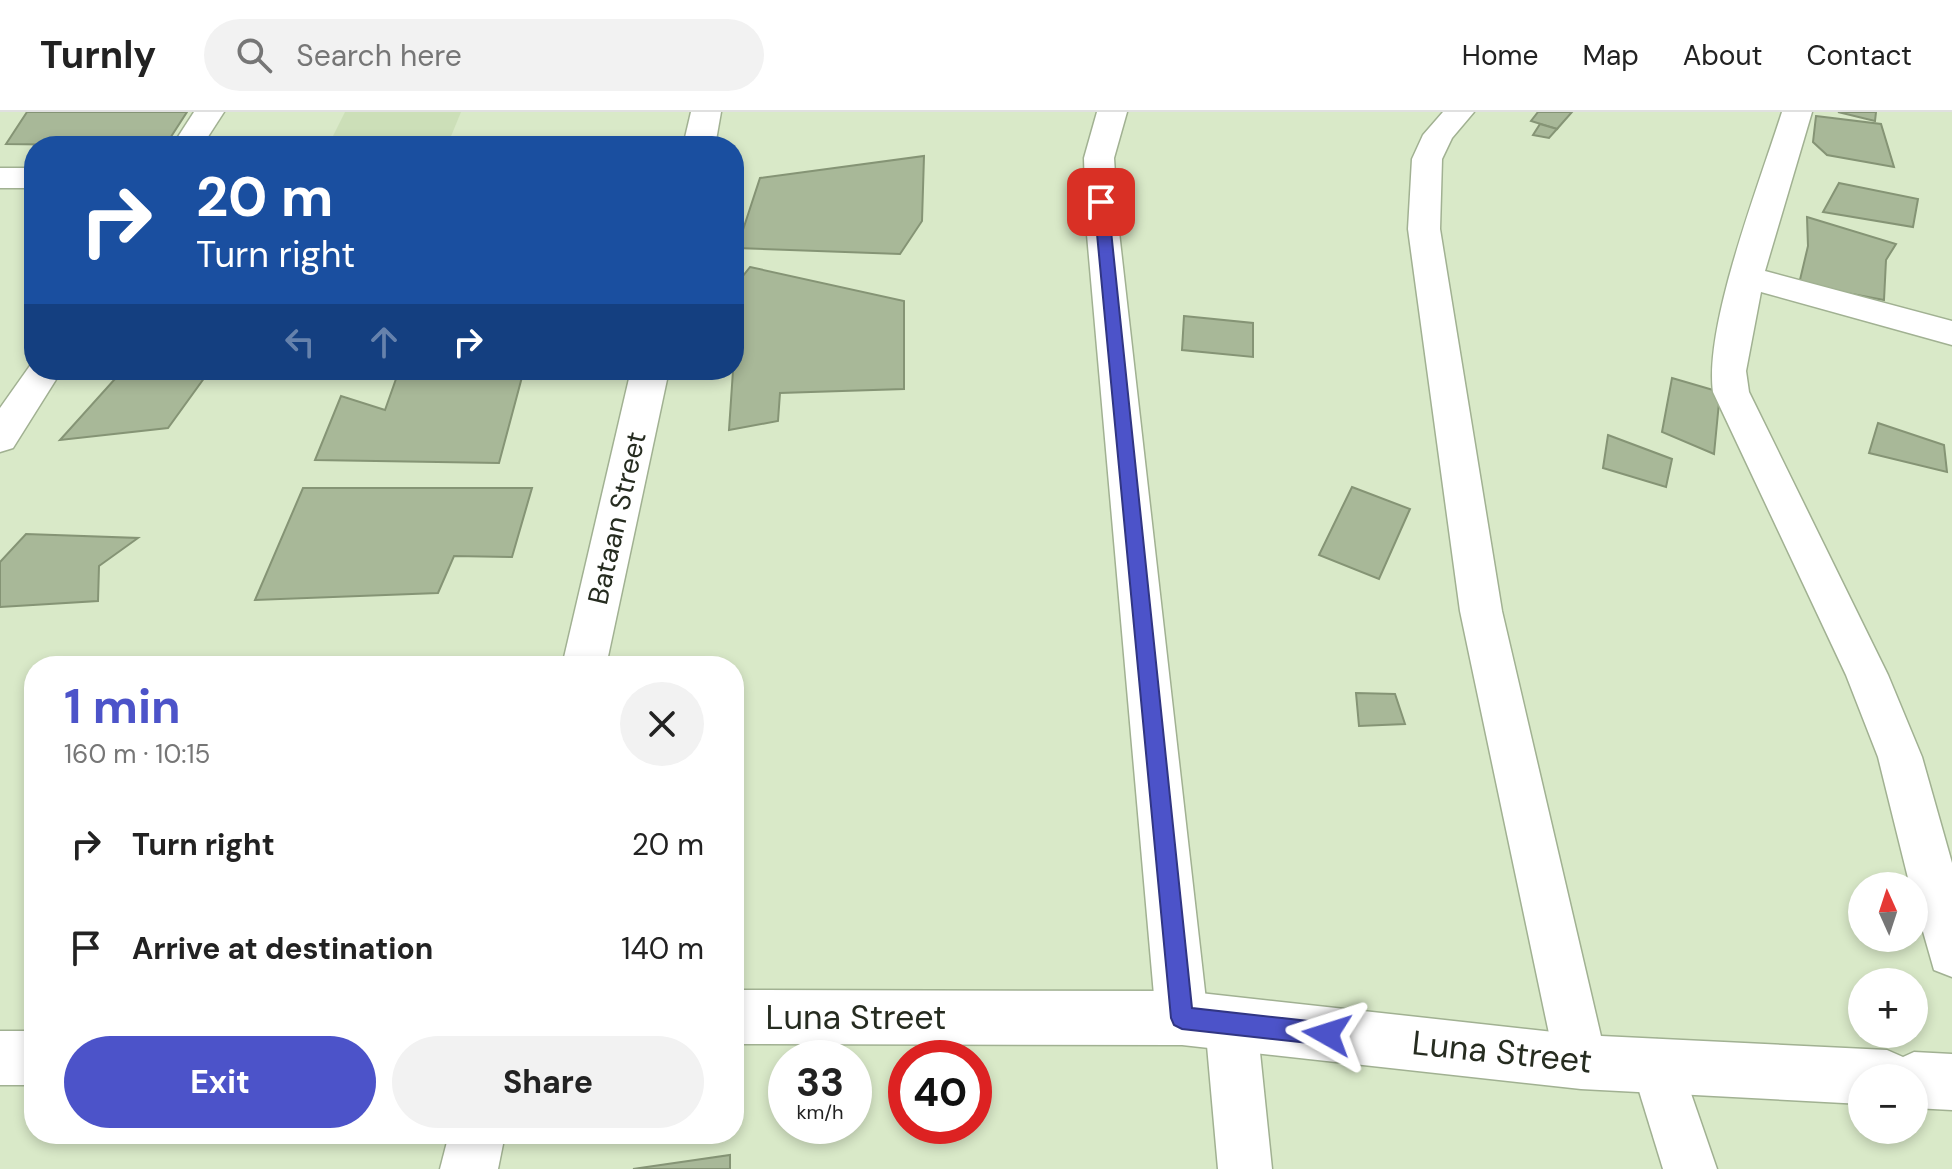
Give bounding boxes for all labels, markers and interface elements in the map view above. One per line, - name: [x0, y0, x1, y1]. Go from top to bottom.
- search box: [204, 19, 764, 91]
- text: Turnly: [40, 30, 156, 80]
- icon: search: [232, 33, 276, 77]
- text: Search here: [296, 36, 462, 75]
- text: Home: [1462, 37, 1538, 74]
- text: Map: [1582, 37, 1639, 74]
- text: About: [1683, 37, 1762, 74]
- text: Contact: [1806, 37, 1912, 74]
- text: 20 m: [196, 160, 333, 233]
- icon: right: [64, 168, 168, 272]
- pin: [1067, 168, 1135, 236]
- icon: arrive: [1079, 180, 1123, 224]
- text: Turn right: [196, 231, 355, 278]
- icon: left: [278, 320, 322, 364]
- icon: ahead: [362, 320, 406, 364]
- icon: right: [446, 320, 490, 364]
- street label: Bataan Street: [579, 428, 655, 608]
- text: 1 min: [64, 675, 181, 738]
- button: close: [620, 682, 704, 766]
- text: 160 m · 10:15: [64, 737, 210, 771]
- icon: right: [64, 822, 108, 866]
- text: Turn right: [132, 825, 275, 864]
- text: 20 m: [632, 825, 704, 864]
- north arrow: [1848, 872, 1928, 952]
- map controls: [1848, 872, 1928, 1144]
- icon: arrive: [64, 926, 108, 970]
- text: Arrive at destination: [132, 929, 433, 968]
- text: 140 m: [621, 929, 704, 968]
- button: +: [1848, 968, 1928, 1048]
- position arrow: [1285, 992, 1369, 1076]
- street label: Luna Street: [766, 995, 946, 1040]
- street label: Luna Street: [1410, 1020, 1594, 1084]
- button: Exit: [64, 1036, 376, 1128]
- button: Share: [392, 1036, 704, 1128]
- speed limit sign: 40: [888, 1040, 992, 1144]
- text: 33: [796, 1056, 844, 1108]
- button: −: [1848, 1064, 1928, 1144]
- text: km/h: [796, 1099, 844, 1125]

